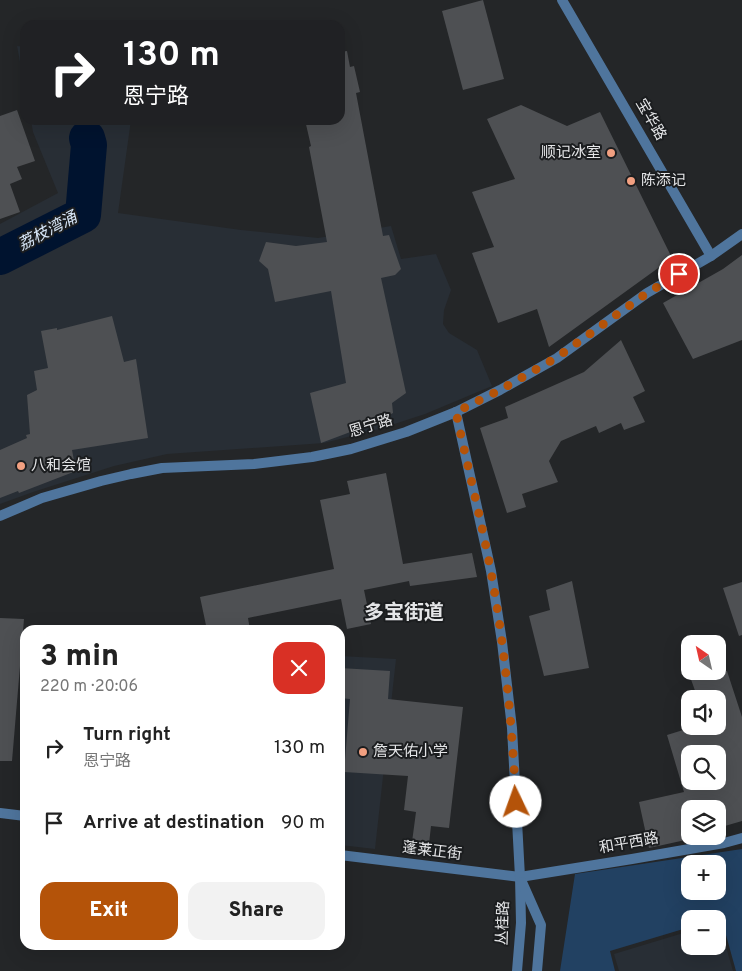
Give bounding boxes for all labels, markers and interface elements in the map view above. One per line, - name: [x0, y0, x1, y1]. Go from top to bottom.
- text: 130 m: [123, 34, 220, 78]
- icon: right: [40, 40, 105, 105]
- text: 恩宁路: [123, 84, 189, 111]
- street label: 宝华路: [631, 95, 670, 144]
- place label: 顺记冰室: [541, 144, 601, 163]
- marker: 顺记冰室: [605, 147, 617, 159]
- place label: 陈添记: [641, 172, 686, 191]
- marker: 陈添记: [625, 175, 637, 187]
- water label: 荔枝湾涌: [15, 207, 83, 256]
- pin: [658, 253, 700, 295]
- icon: arrive: [665, 260, 693, 288]
- street label: 恩宁路: [347, 411, 395, 443]
- place label: 八和会馆: [31, 457, 91, 476]
- marker: 八和会馆: [15, 460, 27, 472]
- district label: 多宝街道: [364, 601, 444, 627]
- north arrow: [681, 635, 726, 680]
- map controls: [681, 635, 726, 955]
- text: 3 min: [40, 639, 119, 676]
- button: close: [273, 642, 325, 694]
- text: 220 m · 20:06: [40, 677, 138, 697]
- button: sound: [681, 690, 726, 735]
- text: Turn right: [83, 723, 171, 747]
- icon: right: [40, 734, 68, 762]
- text: 130 m: [274, 736, 325, 760]
- place label: 詹天佑小学: [373, 743, 448, 762]
- button: search: [681, 745, 726, 790]
- marker: 詹天佑小学: [357, 746, 369, 758]
- text: 恩宁路: [83, 752, 131, 772]
- position arrow: [489, 775, 541, 827]
- button: layers: [681, 800, 726, 845]
- icon: arrive: [40, 809, 68, 837]
- text: Arrive at destination: [83, 811, 264, 835]
- text: 90 m: [281, 811, 325, 835]
- street label: 和平西路: [598, 829, 660, 859]
- street label: 蓬莱正街: [401, 839, 463, 865]
- button: +: [681, 855, 726, 900]
- button: Exit: [40, 882, 178, 940]
- button: Share: [188, 882, 325, 940]
- street label: 丛桂路: [493, 900, 514, 946]
- button: −: [681, 910, 726, 955]

